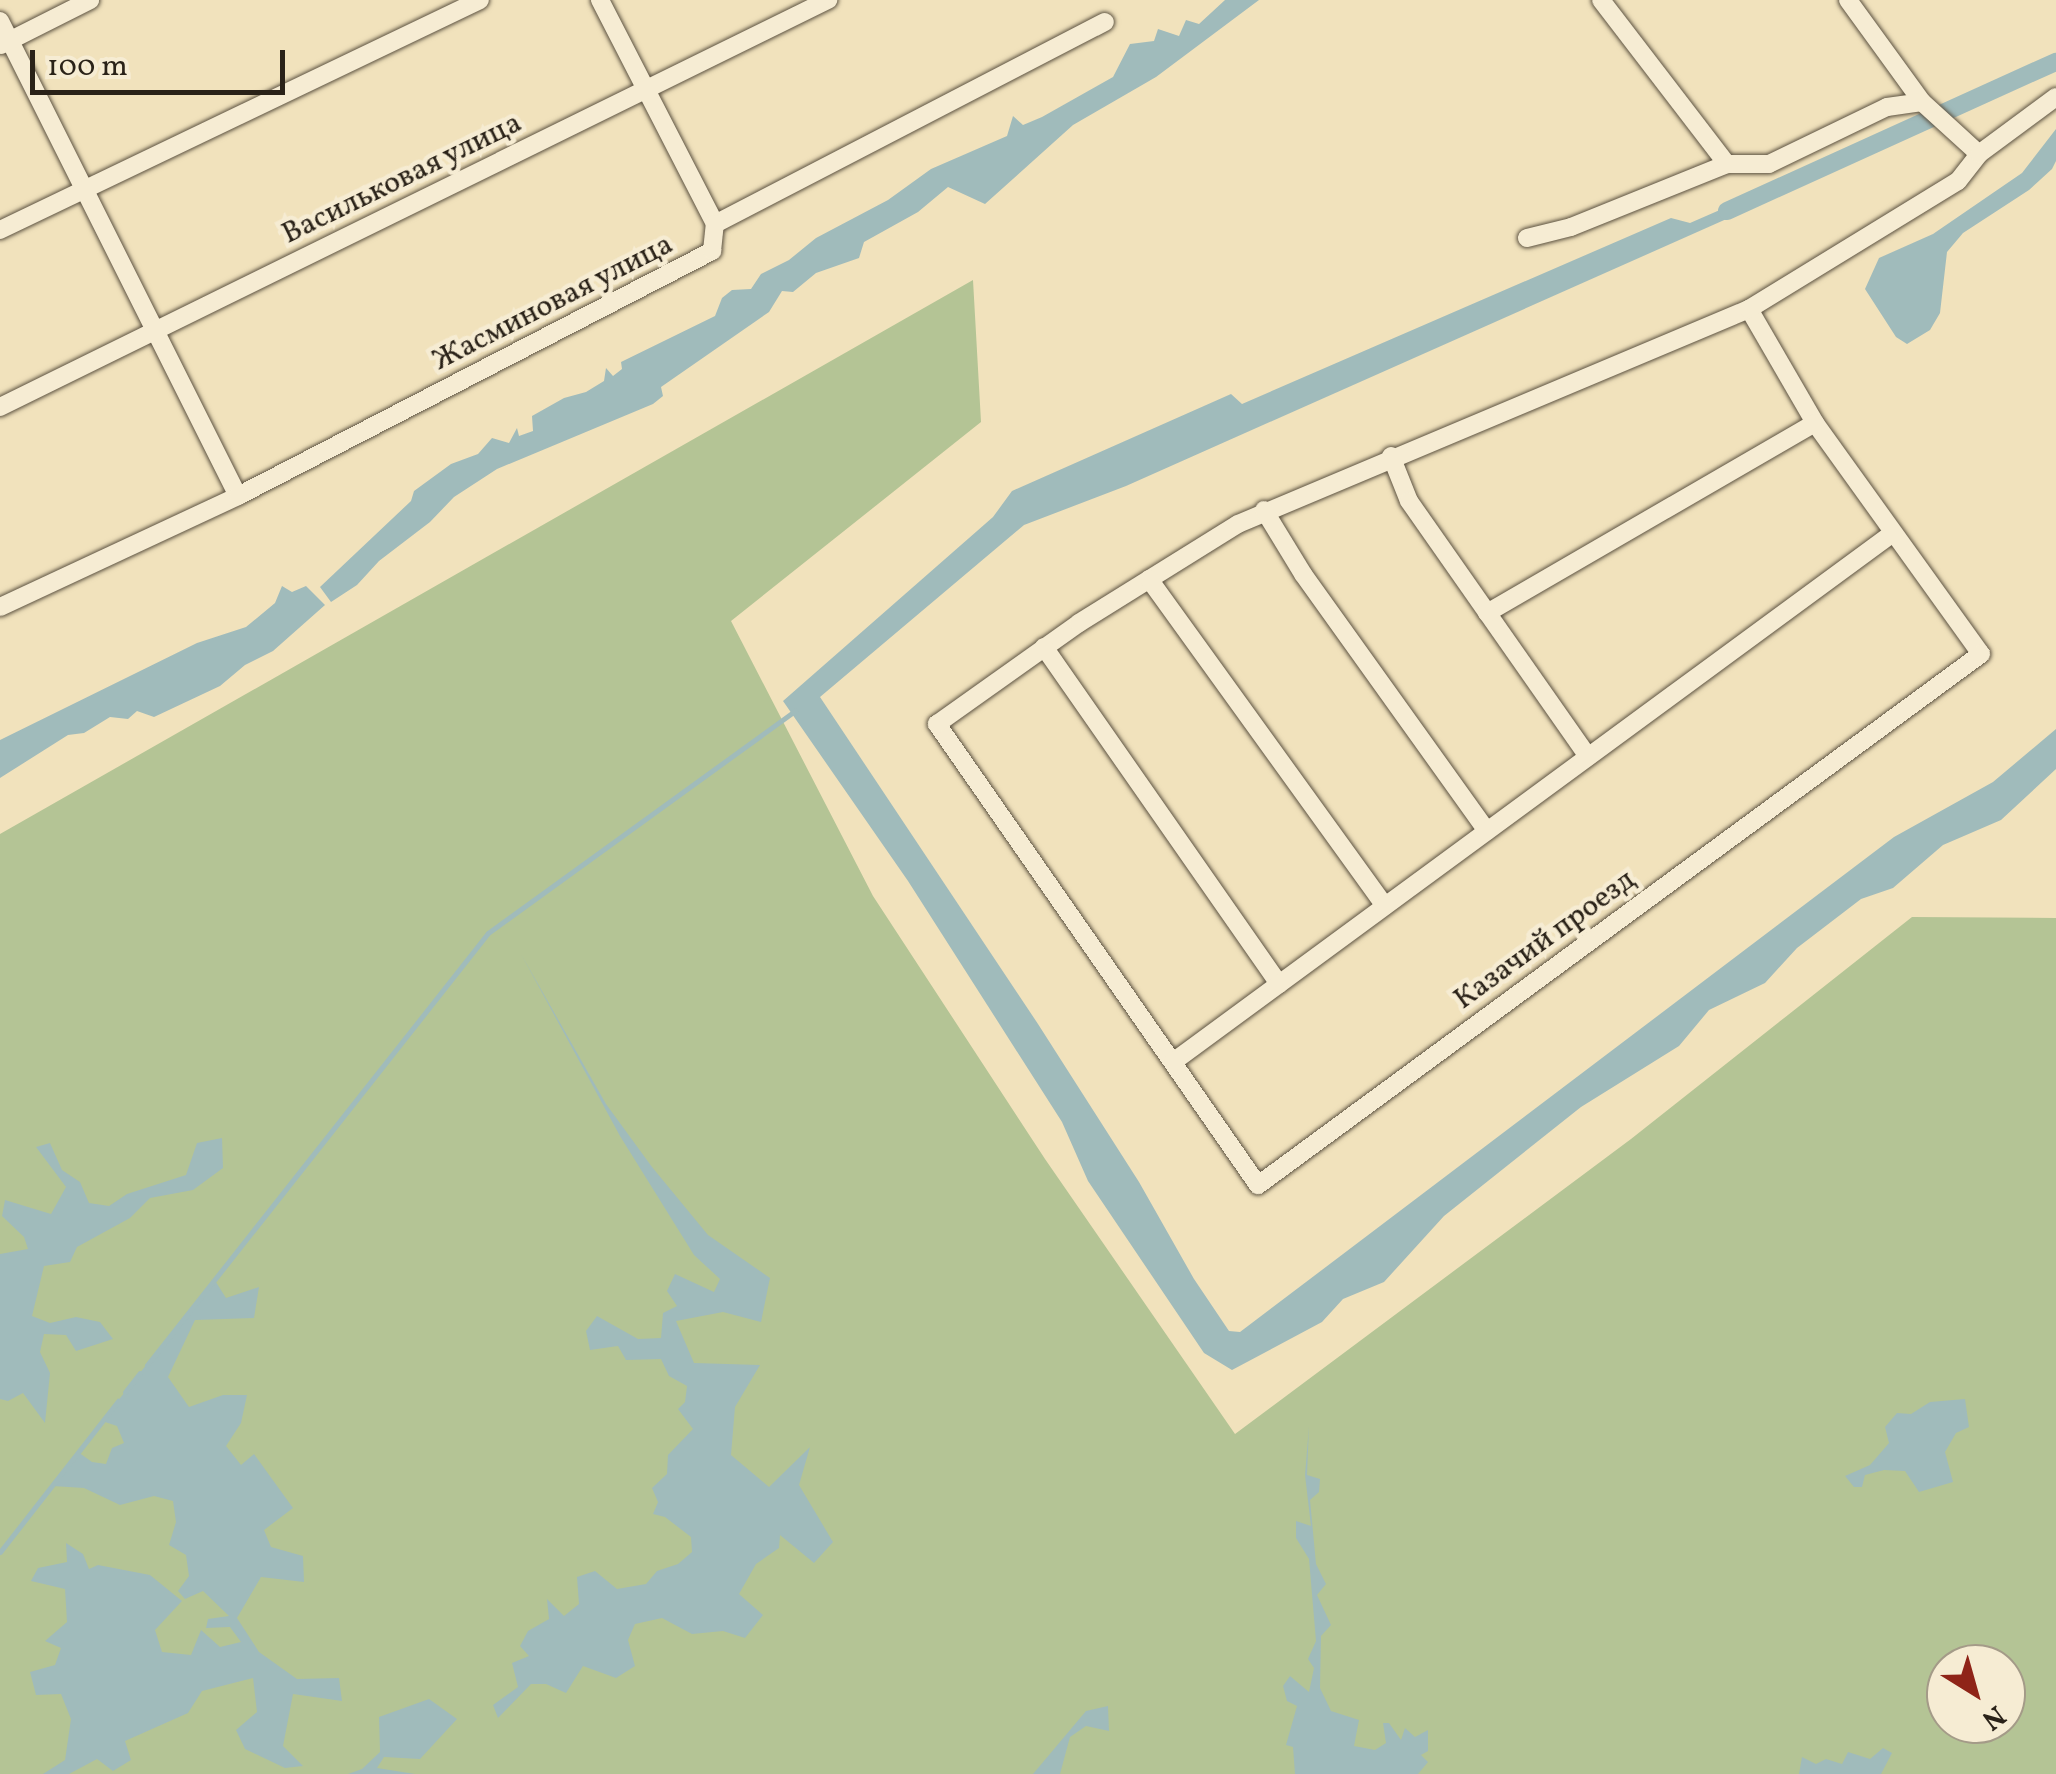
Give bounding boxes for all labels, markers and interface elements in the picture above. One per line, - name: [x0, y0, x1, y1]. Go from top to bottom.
- scale bar: [35, 30, 290, 92]
- text: 100 m: [47, 46, 128, 88]
- street label: Васильковая улица: [276, 105, 528, 253]
- street label: Жасминовая улица: [426, 227, 680, 379]
- street label: Казачий проезд: [1447, 862, 1643, 1018]
- north arrow: [1926, 1644, 2026, 1744]
- text: N: [1973, 1695, 2013, 1738]

